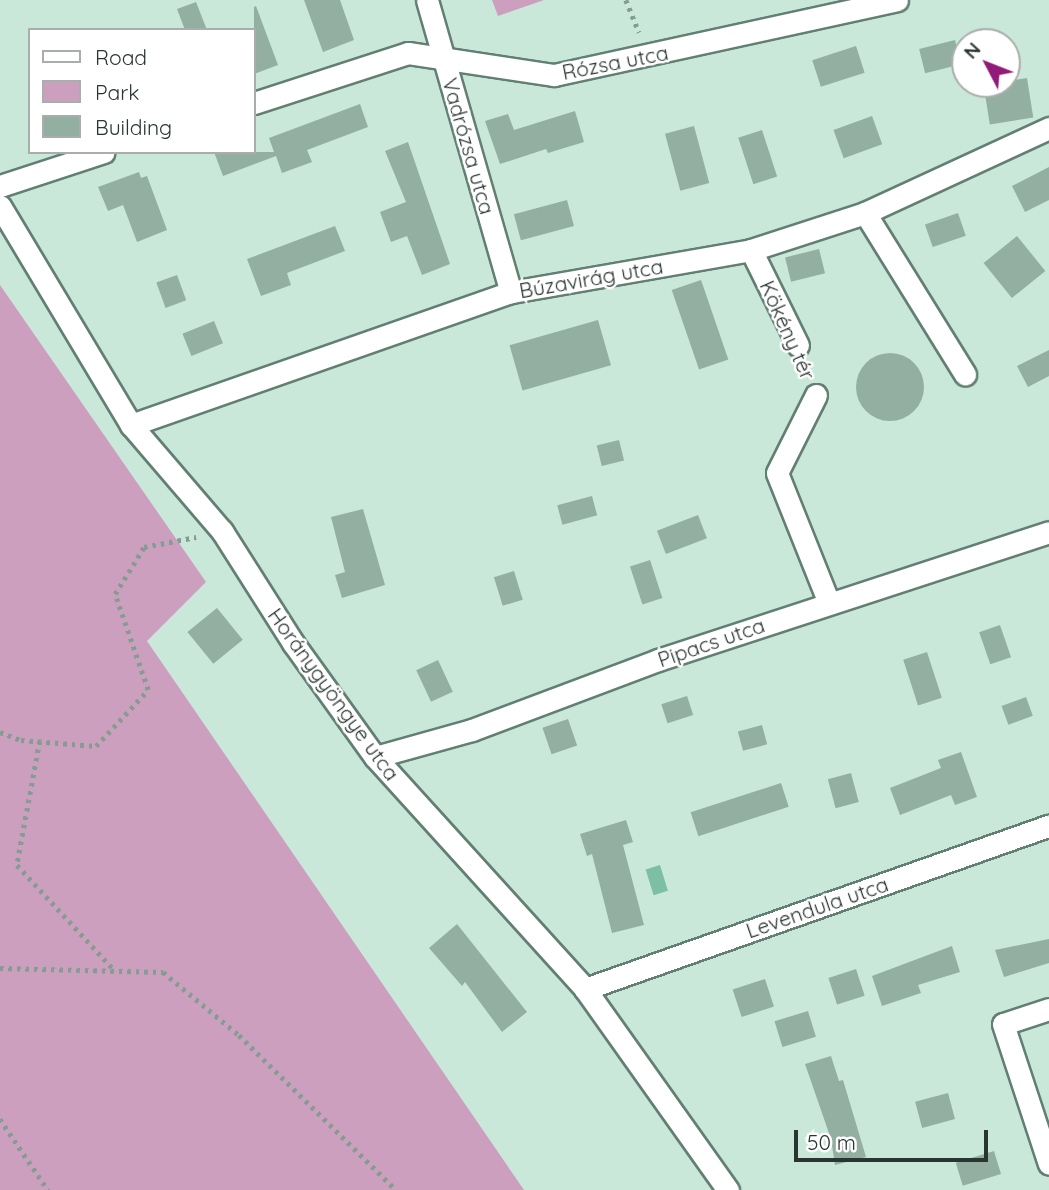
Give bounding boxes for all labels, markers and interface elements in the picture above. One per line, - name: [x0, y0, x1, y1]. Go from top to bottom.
- legend: [28, 28, 256, 154]
- north arrow: [951, 28, 1021, 98]
- text: N: [958, 37, 985, 64]
- street label: Rózsa utca: [560, 39, 670, 85]
- text: Road: [95, 44, 147, 70]
- street label: Vadrózsa utca: [437, 75, 501, 217]
- text: Park: [95, 79, 139, 105]
- text: Building: [95, 114, 172, 140]
- street label: Búzavirág utca: [517, 253, 665, 303]
- street label: Kökény tér: [755, 276, 821, 384]
- street label: Horánygyöngye utca: [263, 603, 405, 785]
- street label: Pipacs utca: [654, 612, 768, 672]
- street label: Levendula utca: [743, 871, 891, 943]
- scale bar: [797, 1116, 991, 1160]
- text: 50 m: [807, 1129, 856, 1155]

